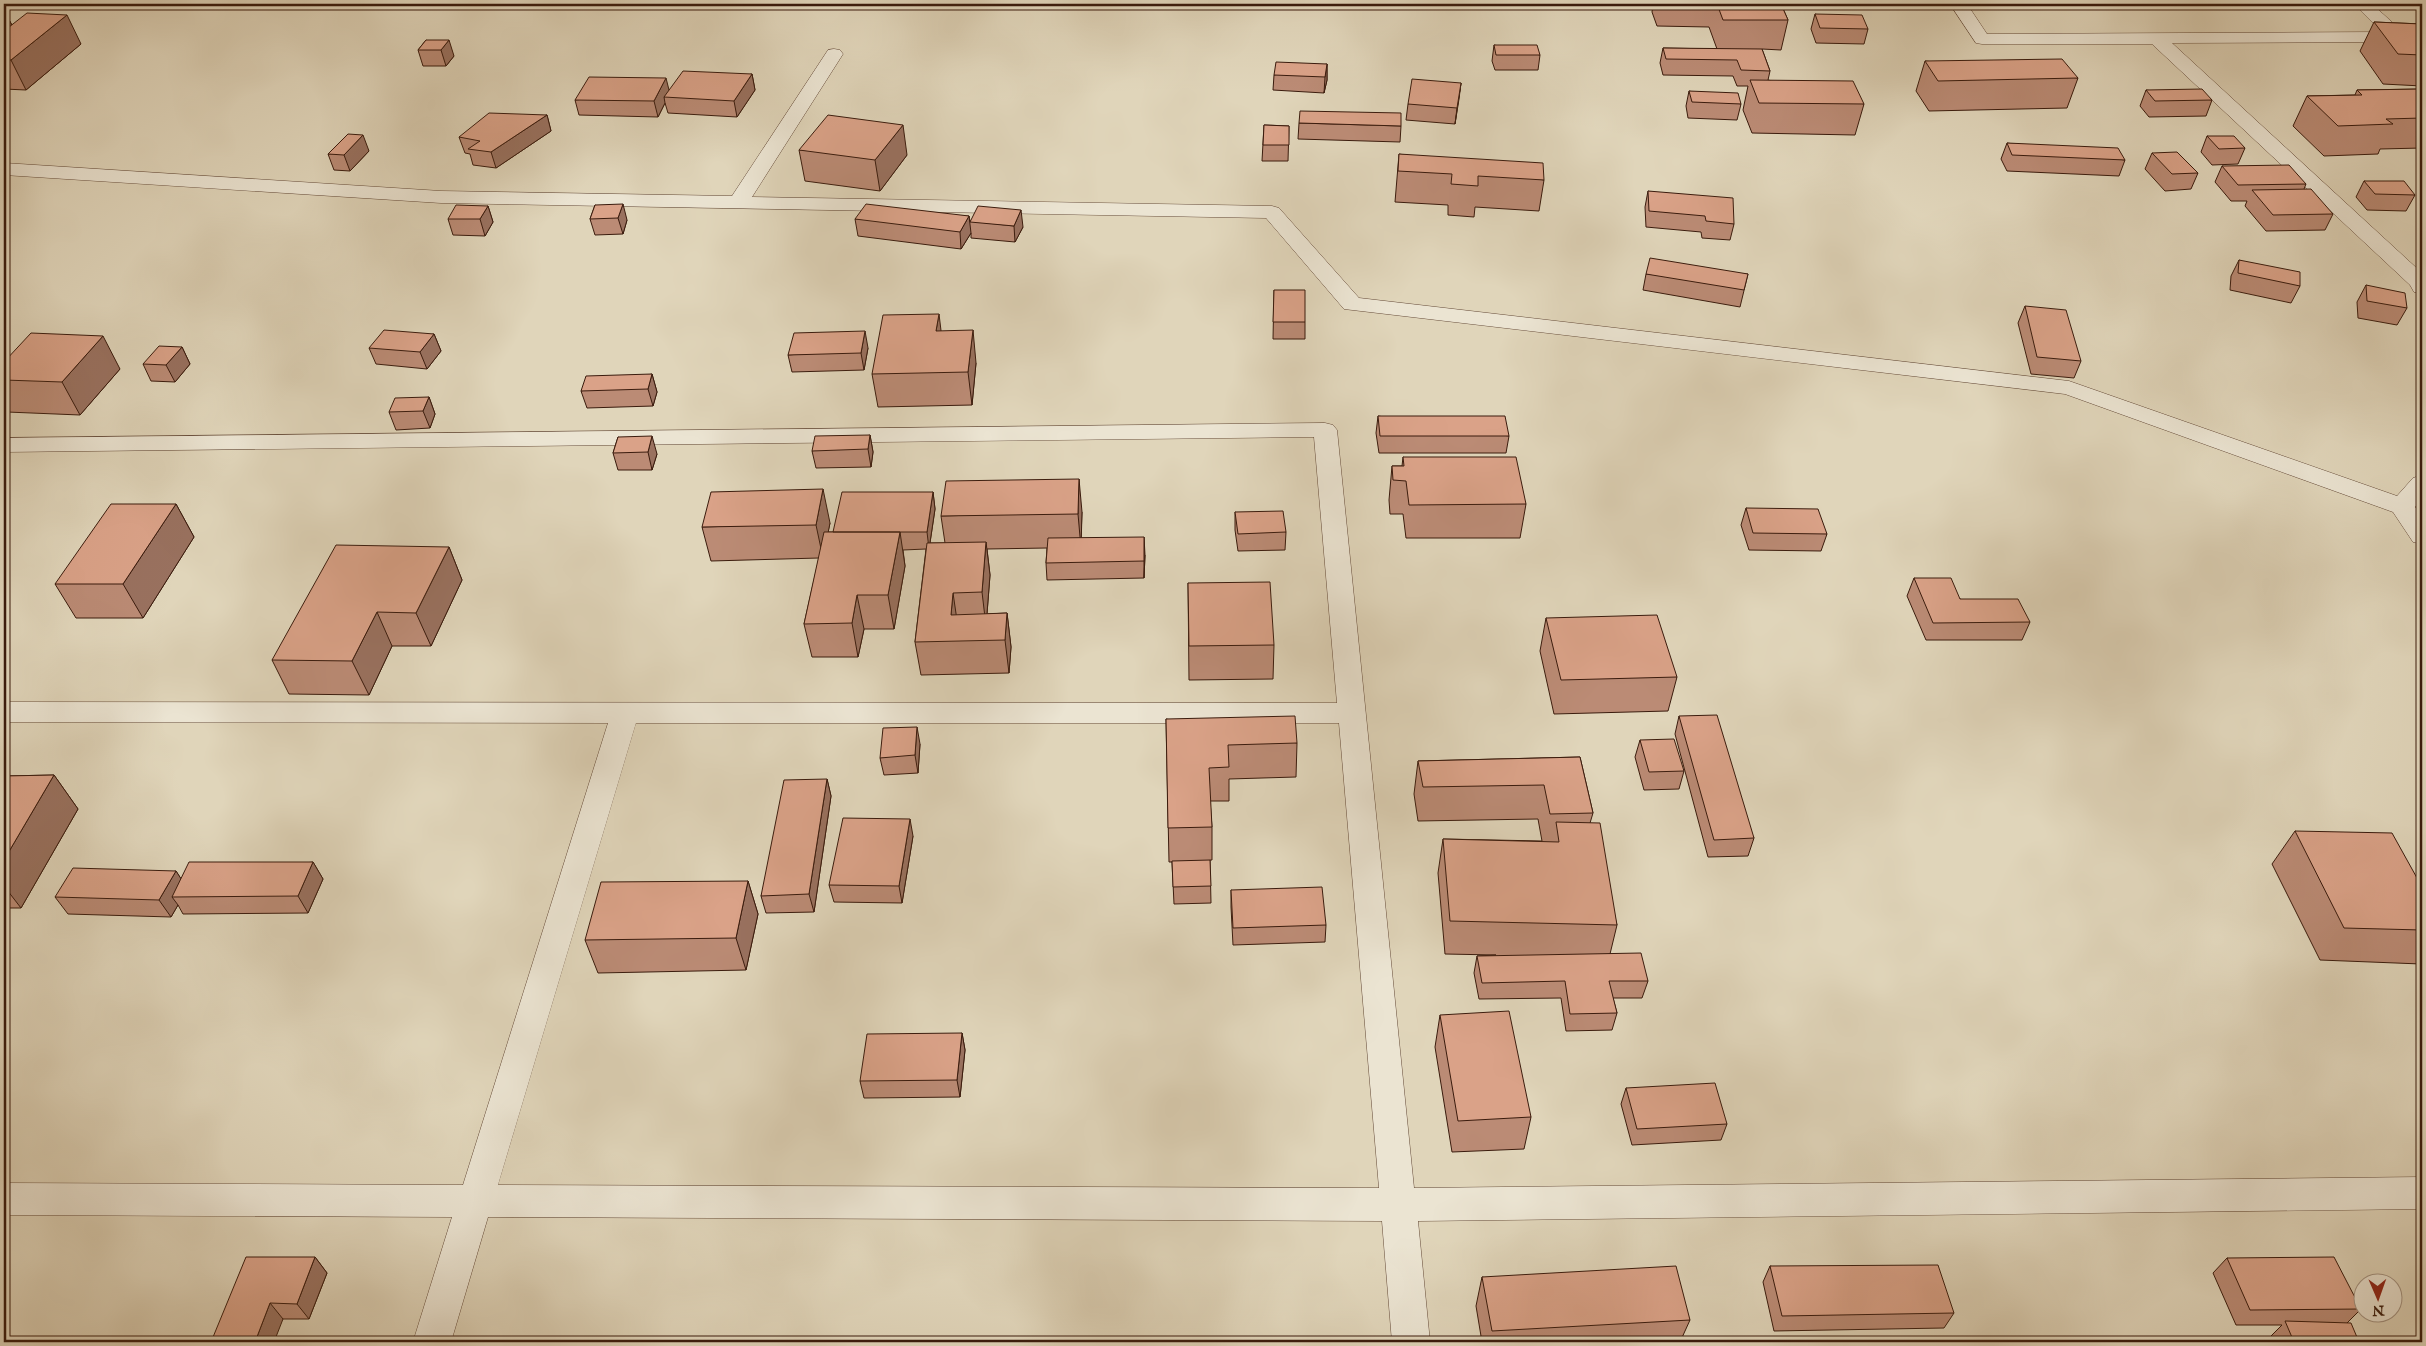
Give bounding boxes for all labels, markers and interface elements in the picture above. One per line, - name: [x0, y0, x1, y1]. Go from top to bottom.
- north arrow: [2354, 1274, 2404, 1324]
- text: N: [2372, 1301, 2386, 1319]

